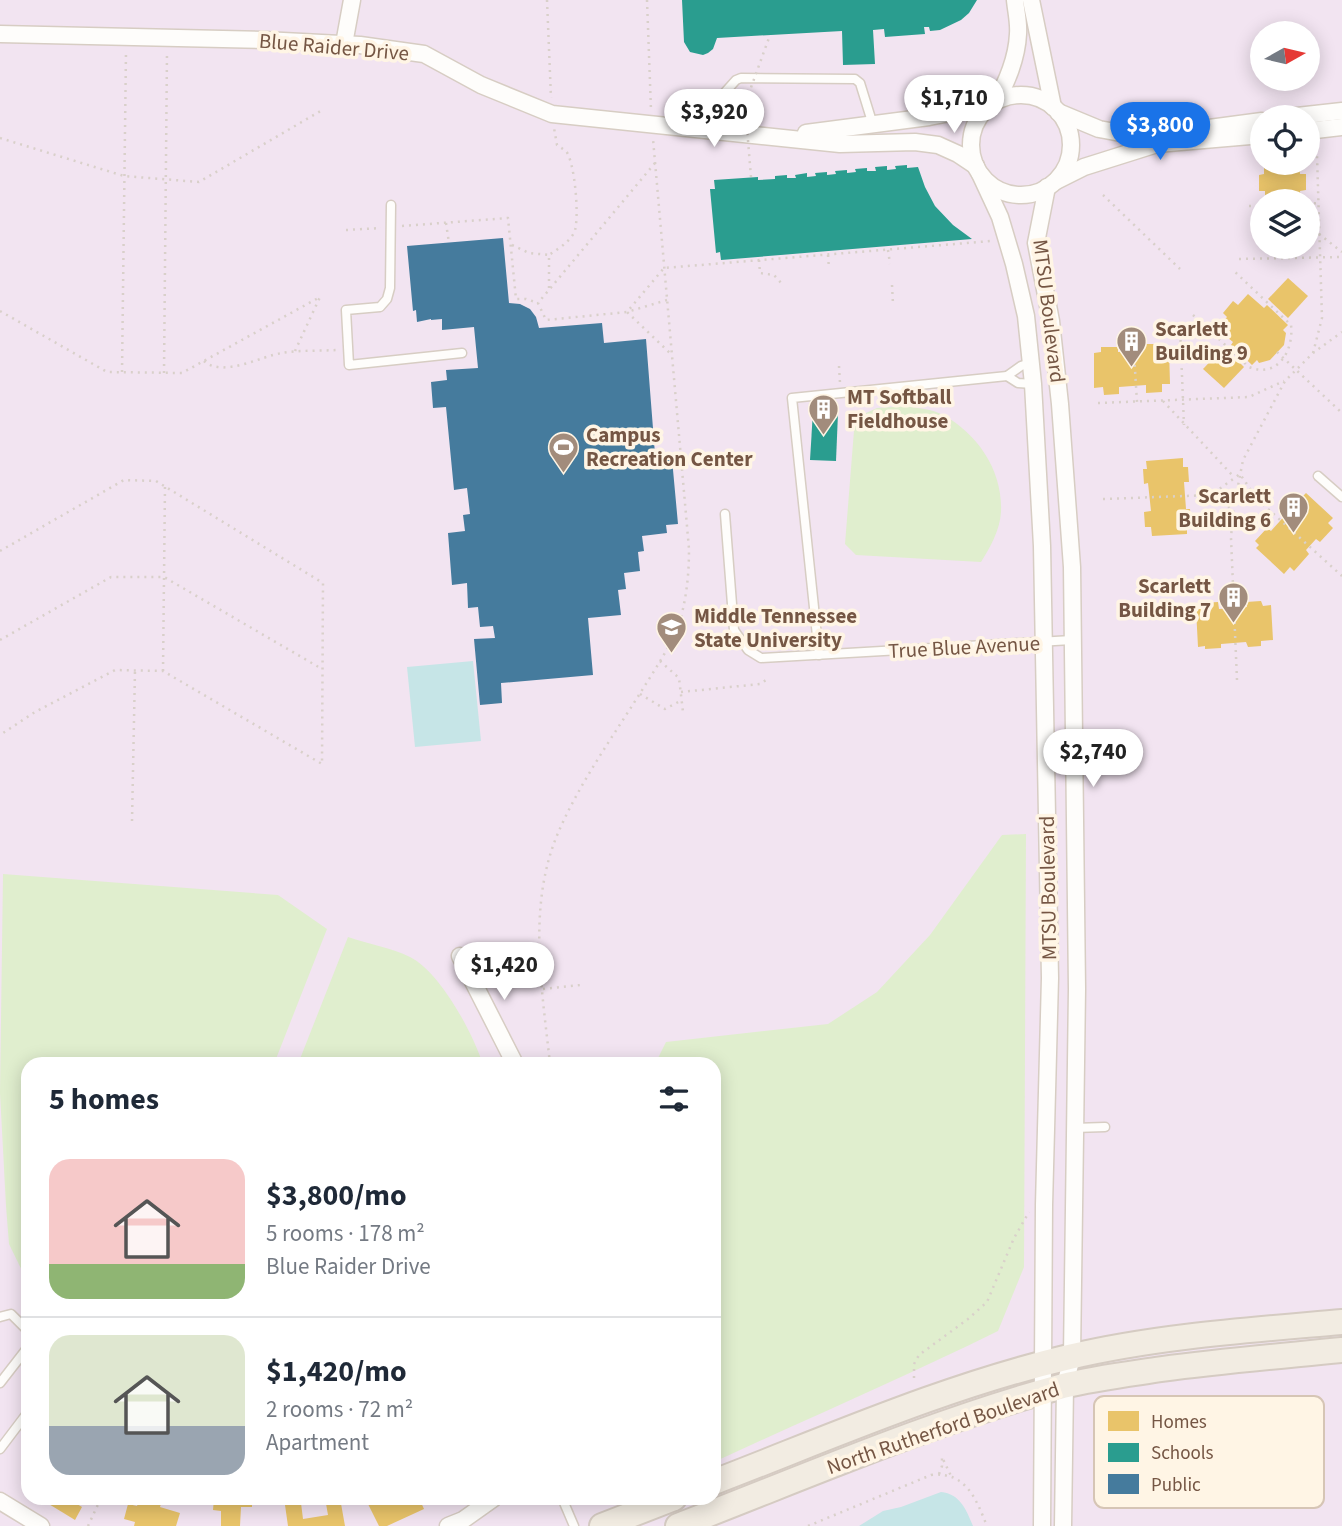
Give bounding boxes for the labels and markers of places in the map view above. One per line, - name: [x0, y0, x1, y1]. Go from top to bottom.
- pin: $1,710: [897, 76, 1011, 135]
- pin: $3,920: [657, 90, 771, 149]
- pin: $3,800: [1103, 102, 1217, 162]
- place label: Scarlett Building 9: [1155, 314, 1248, 368]
- building icon: Scarlett Building 9: [1115, 324, 1149, 368]
- place label: MT Softball Fieldhouse: [847, 382, 951, 436]
- building icon: MT Softball Fieldhouse: [807, 392, 841, 436]
- place label: Campus Recreation Center: [586, 420, 753, 474]
- sports icon: Campus Recreation Center: [546, 430, 580, 474]
- place label: Scarlett Building 6: [1178, 481, 1271, 535]
- building icon: Scarlett Building 6: [1277, 491, 1311, 535]
- place label: Scarlett Building 7: [1118, 571, 1211, 625]
- building icon: Scarlett Building 7: [1217, 581, 1251, 625]
- place label: Middle Tennessee State University: [694, 601, 857, 655]
- school or university icon: Middle Tennessee State University: [654, 611, 688, 655]
- pin: $2,740: [1036, 730, 1150, 789]
- pin: $1,420: [447, 942, 561, 1002]

